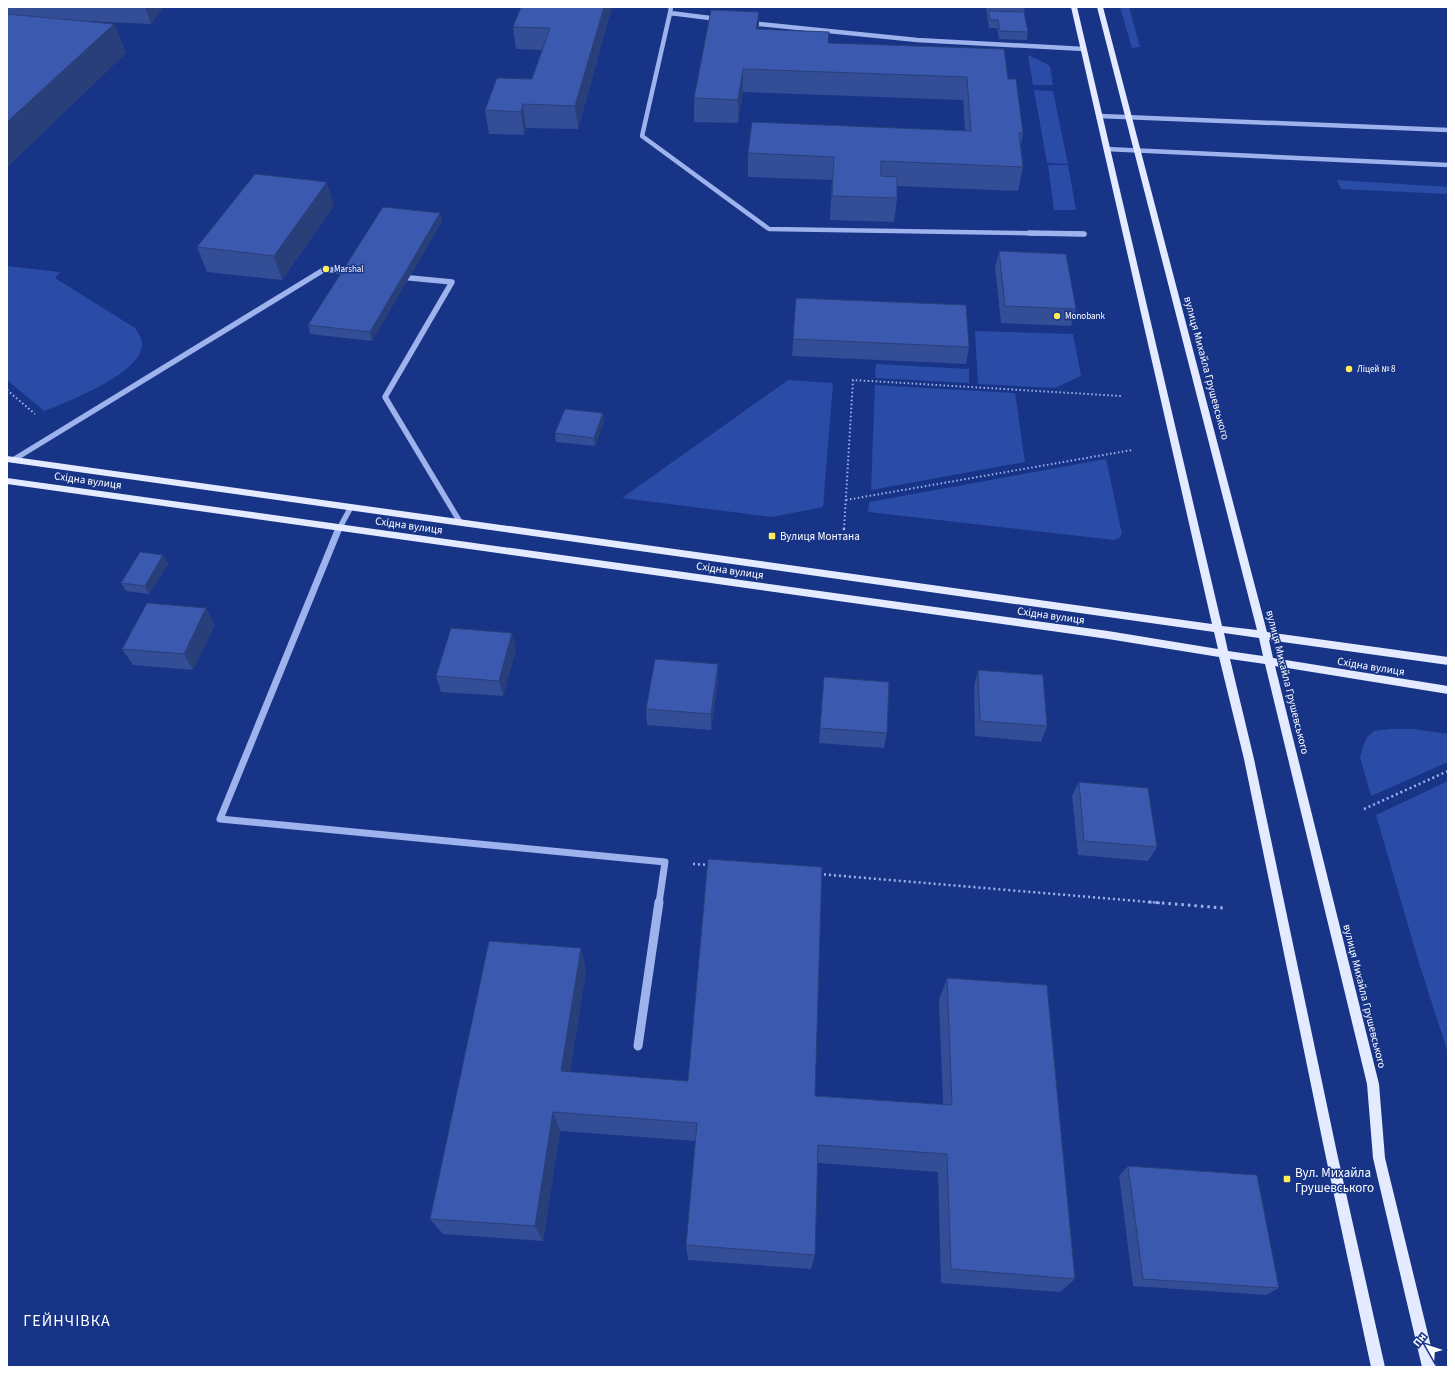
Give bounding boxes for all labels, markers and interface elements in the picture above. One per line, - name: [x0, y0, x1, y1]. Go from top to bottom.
- place label: Marshal: [334, 263, 364, 276]
- marker: Marshal: [321, 264, 331, 274]
- street label: вулиця Михайла Грушевського: [1180, 295, 1233, 442]
- place label: Monobank: [1065, 310, 1106, 323]
- marker: Monobank: [1052, 311, 1062, 321]
- place label: Ліцей № 8: [1357, 363, 1396, 376]
- marker: Ліцей № 8: [1344, 364, 1354, 374]
- street label: Східна вулиця: [53, 468, 123, 493]
- street label: Східна вулиця: [374, 513, 444, 538]
- place label: Вулиця Монтана: [780, 529, 860, 544]
- marker: Вулиця Монтана: [767, 531, 777, 541]
- street label: Східна вулиця: [695, 558, 765, 583]
- street label: Східна вулиця: [1016, 603, 1086, 628]
- street label: вулиця Михайла Грушевського: [1262, 609, 1313, 756]
- street label: Східна вулиця: [1336, 654, 1406, 679]
- street label: вулиця Михайла Грушевського: [1339, 923, 1390, 1070]
- place label: Вул. Михайла Грушевського: [1295, 1164, 1374, 1197]
- marker: Вул. Михайла Грушевського: [1282, 1174, 1292, 1184]
- district label: ГЕЙНЧІВКА: [23, 1310, 111, 1332]
- north arrow: [1407, 1326, 1447, 1366]
- text: Пн: [1409, 1330, 1430, 1350]

